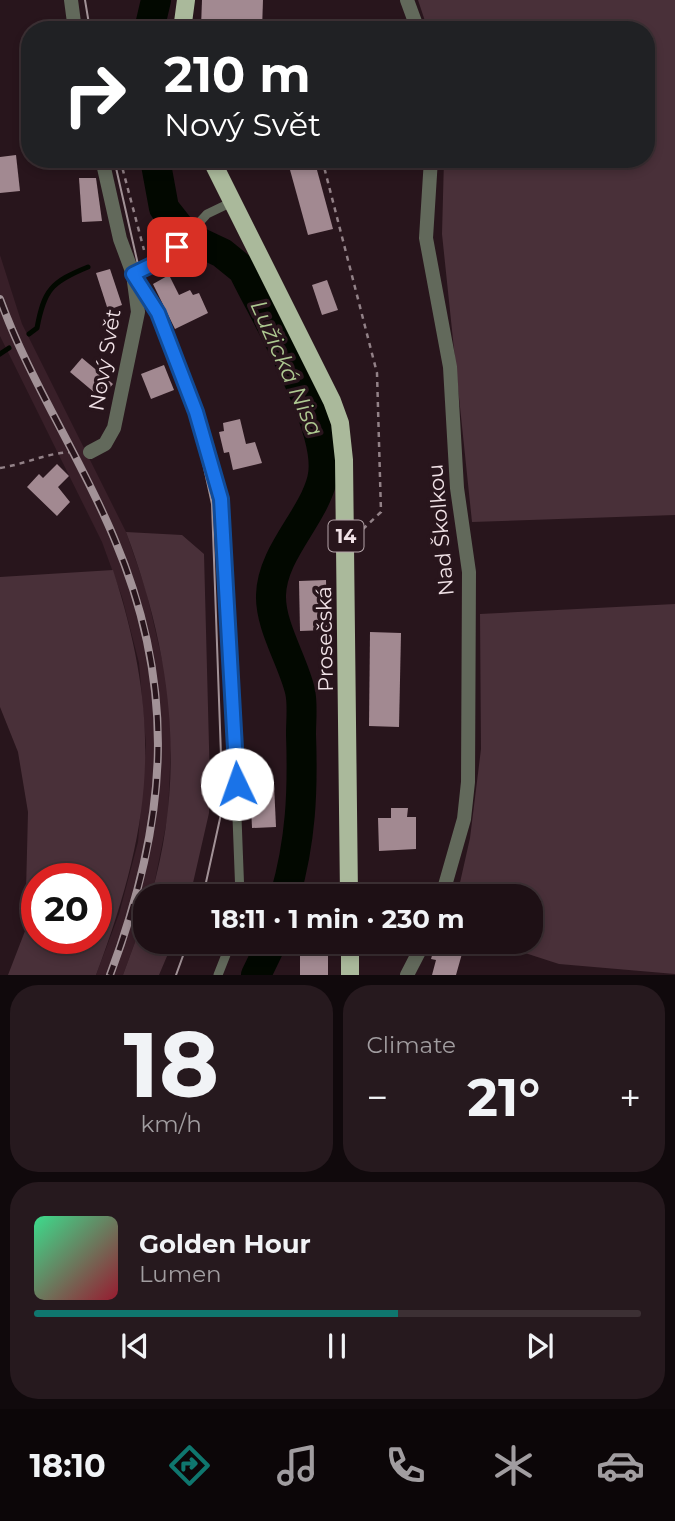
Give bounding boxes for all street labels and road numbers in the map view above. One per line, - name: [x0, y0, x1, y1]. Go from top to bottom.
- street label: Nový Svět: [83, 307, 126, 413]
- street label: Nad Školkou: [422, 463, 459, 597]
- road number: 14: [328, 520, 364, 552]
- street label: Prosečská: [311, 586, 338, 692]

